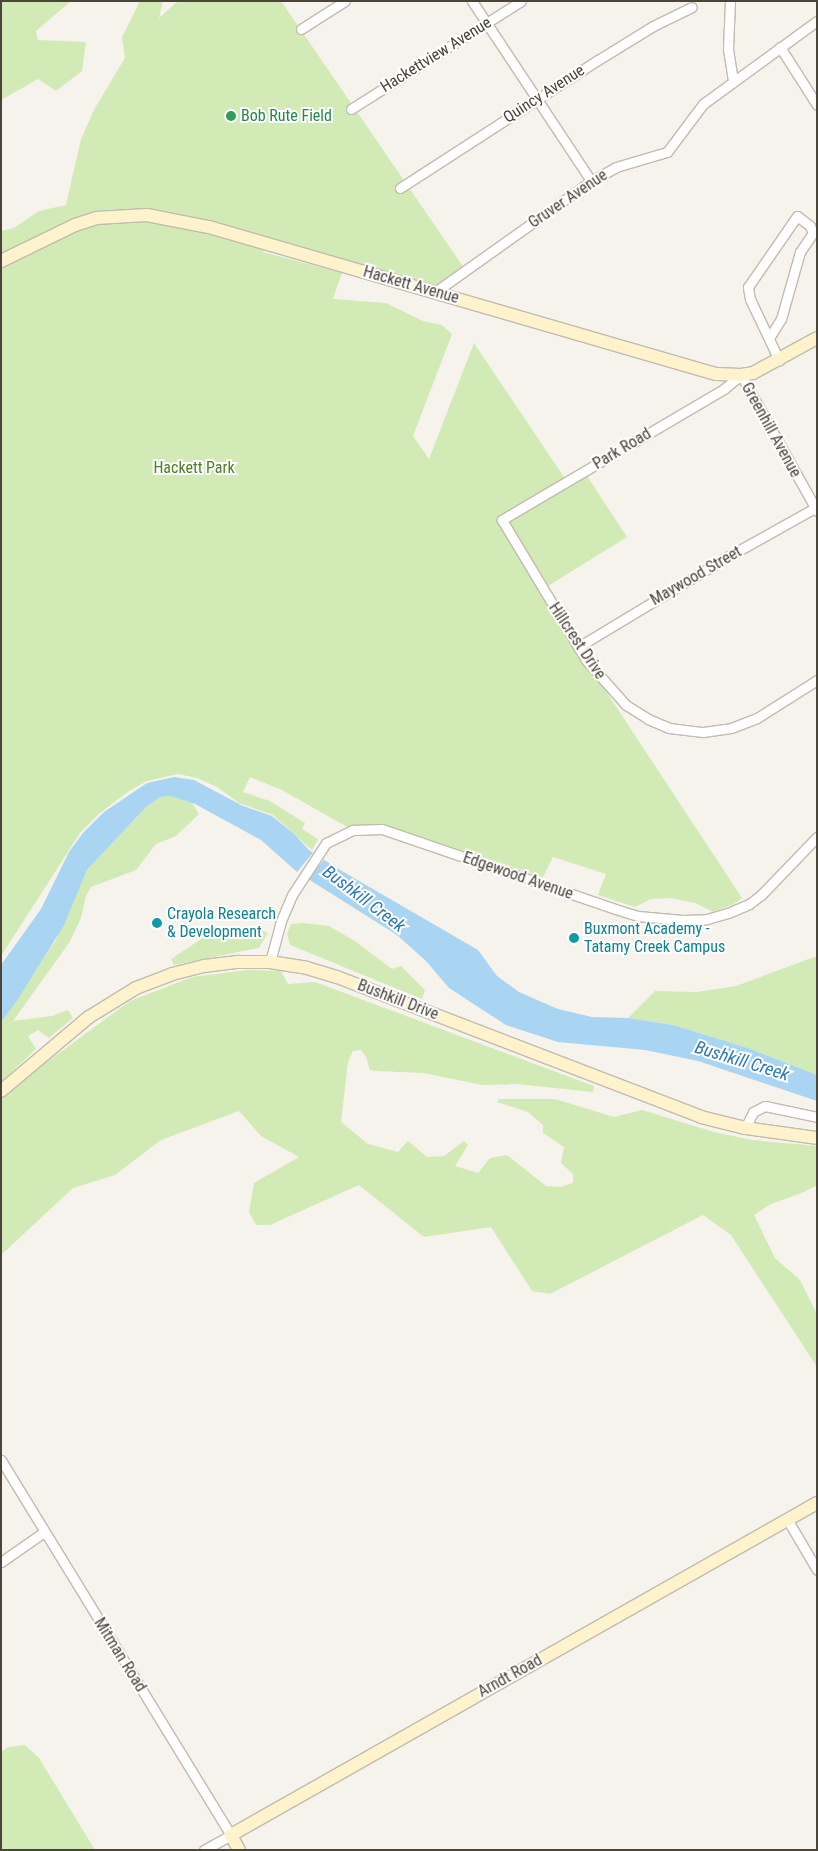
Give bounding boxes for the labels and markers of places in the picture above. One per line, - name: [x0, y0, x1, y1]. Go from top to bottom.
- place label: Bob Rute Field: [241, 106, 332, 126]
- marker: Bob Rute Field: [225, 110, 237, 122]
- place label: Crayola Research & Development: [167, 904, 276, 942]
- marker: Crayola Research & Development: [151, 917, 163, 929]
- place label: Buxmont Academy - Tatamy Creek Campus: [584, 919, 725, 957]
- marker: Buxmont Academy - Tatamy Creek Campus: [568, 932, 580, 944]

